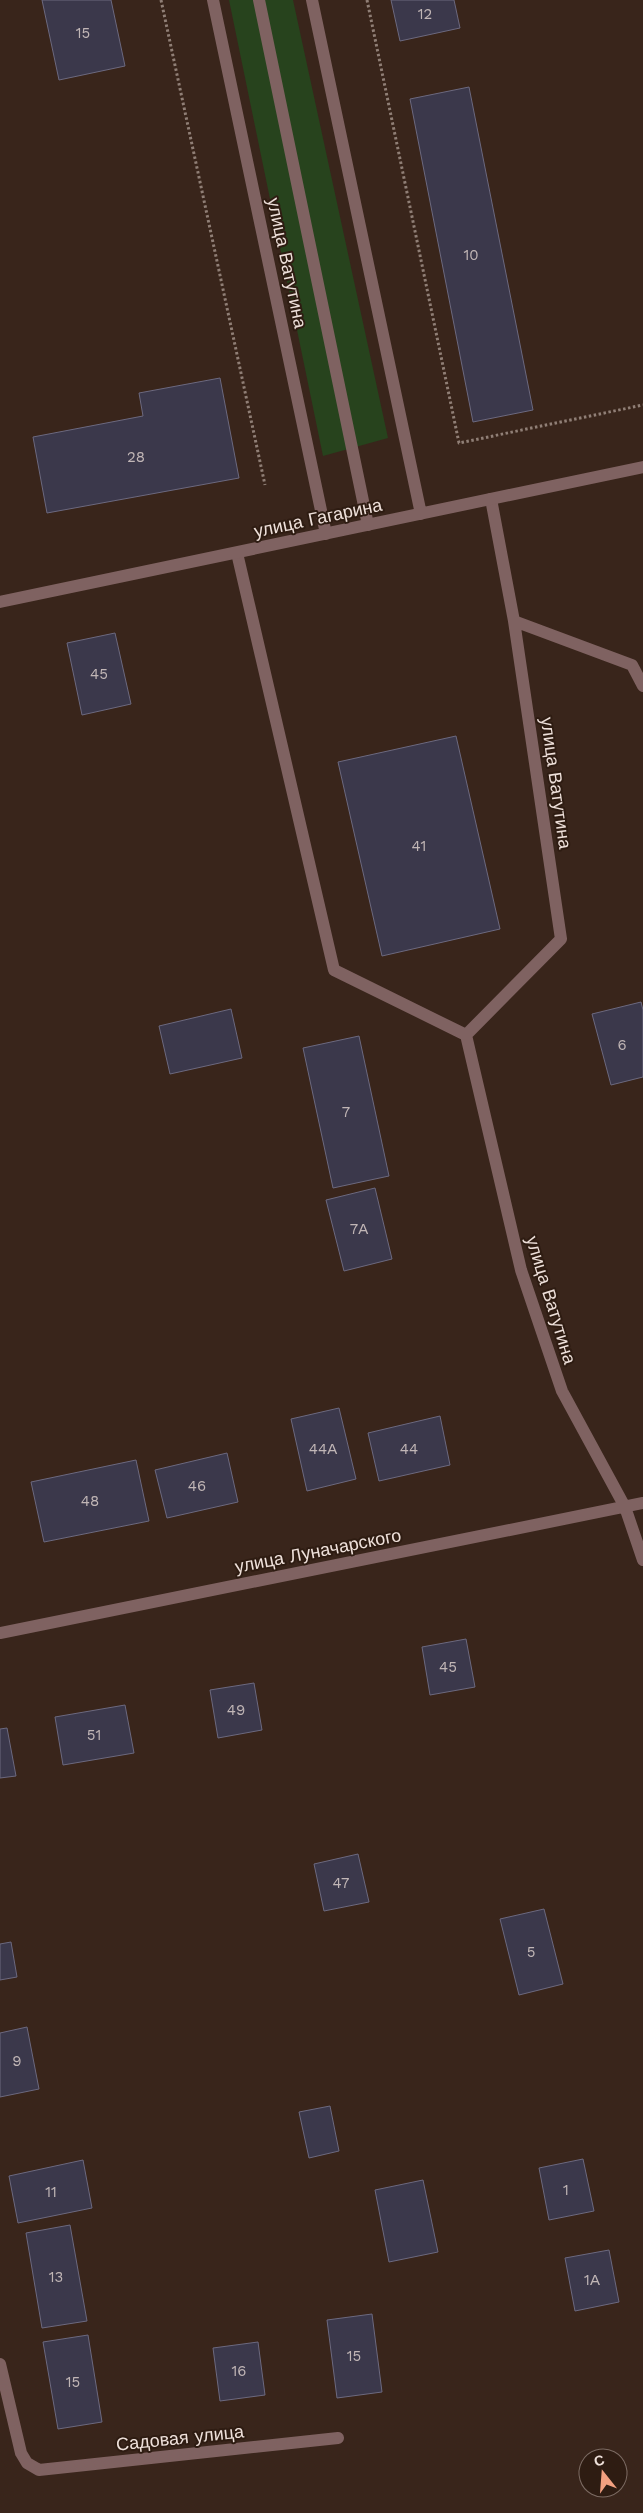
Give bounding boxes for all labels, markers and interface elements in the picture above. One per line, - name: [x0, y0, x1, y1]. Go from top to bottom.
- house number: 12: [418, 5, 432, 23]
- house number: 15: [76, 24, 90, 42]
- street label: улица Ватутина: [263, 196, 312, 331]
- house number: 10: [463, 246, 479, 264]
- house number: 28: [127, 448, 145, 466]
- street label: улица Гагарина: [252, 493, 385, 541]
- house number: 45: [90, 665, 108, 683]
- street label: улица Ватутина: [537, 716, 576, 851]
- house number: 41: [412, 837, 426, 855]
- house number: 6: [617, 1036, 627, 1054]
- house number: 7: [342, 1103, 350, 1121]
- house number: 7А: [350, 1220, 368, 1238]
- street label: улица Ватутина: [522, 1233, 581, 1367]
- house number: 44А: [309, 1440, 337, 1458]
- house number: 44: [400, 1440, 418, 1458]
- house number: 46: [188, 1477, 206, 1495]
- house number: 48: [81, 1492, 99, 1510]
- street label: улица Луначарского: [233, 1524, 403, 1577]
- house number: 45: [439, 1658, 457, 1676]
- house number: 49: [227, 1701, 245, 1719]
- house number: 51: [87, 1726, 101, 1744]
- house number: 47: [333, 1874, 349, 1892]
- house number: 5: [527, 1943, 535, 1961]
- house number: 9: [12, 2052, 22, 2070]
- house number: 1: [563, 2181, 569, 2199]
- house number: 11: [45, 2183, 57, 2201]
- house number: 13: [49, 2268, 63, 2286]
- house number: 1А: [584, 2271, 600, 2289]
- house number: 15: [347, 2347, 361, 2365]
- house number: 16: [232, 2362, 246, 2380]
- house number: 15: [66, 2373, 80, 2391]
- street label: Садовая улица: [115, 2420, 246, 2455]
- north arrow: [578, 2448, 628, 2498]
- text: С: [592, 2451, 606, 2470]

